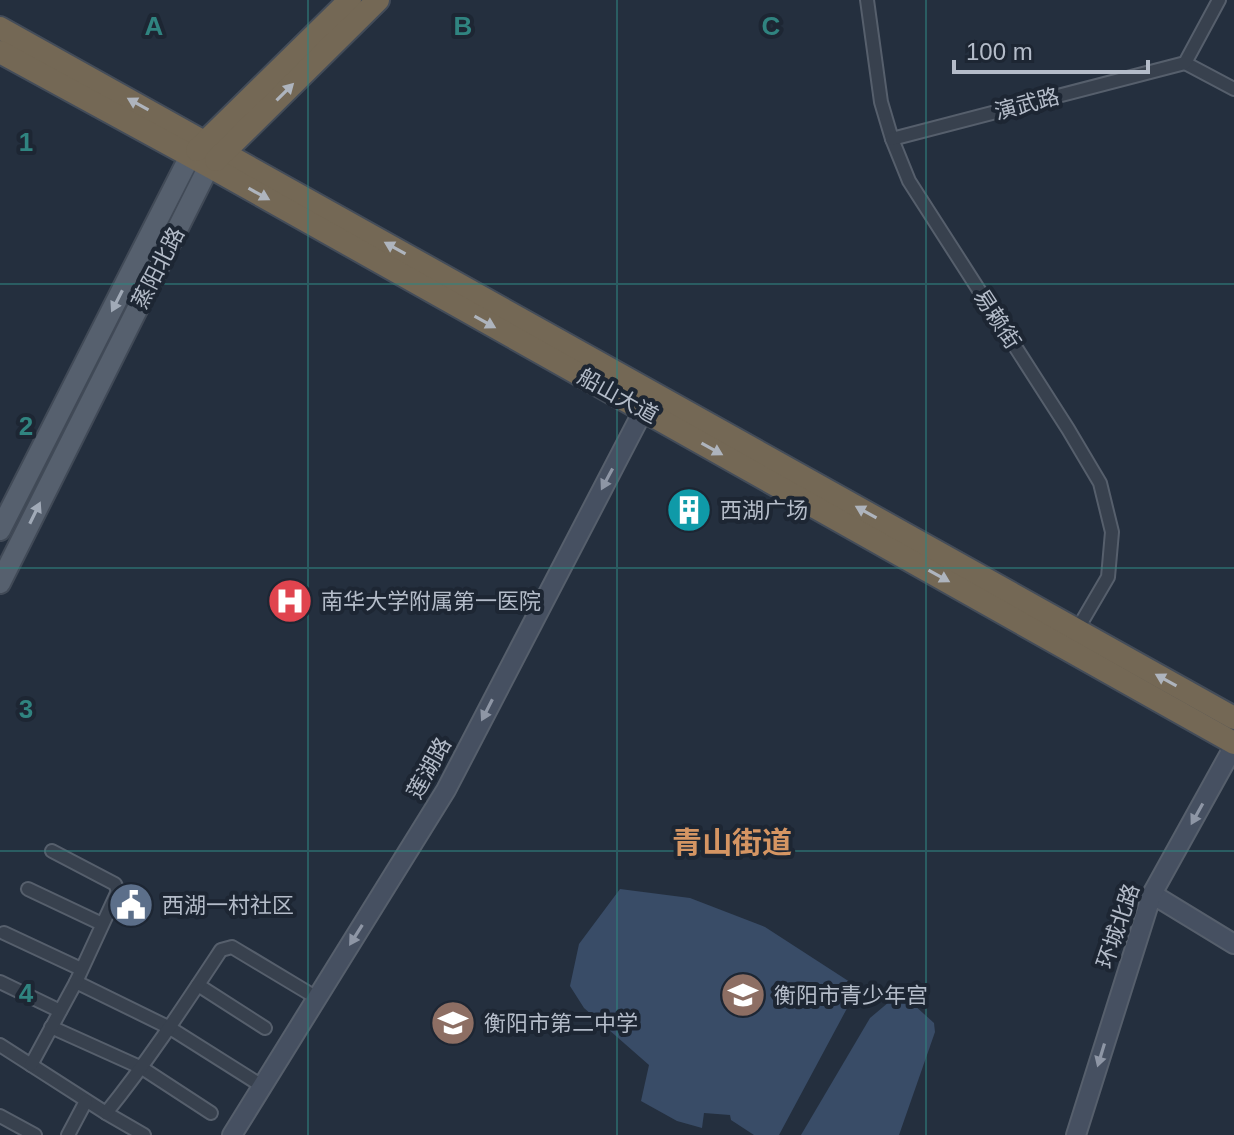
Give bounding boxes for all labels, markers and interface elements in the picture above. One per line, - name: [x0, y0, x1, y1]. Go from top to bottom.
- text: A: [145, 11, 164, 41]
- text: B: [454, 11, 472, 41]
- text: C: [762, 11, 781, 41]
- scale bar: [954, 24, 1148, 74]
- text: 100 m: [966, 38, 1033, 65]
- one-way arrow: [275, 83, 294, 102]
- street label: 演武路: [992, 83, 1062, 125]
- one-way arrow: [126, 98, 149, 111]
- text: 1: [19, 127, 33, 157]
- one-way arrow: [247, 187, 270, 201]
- street label: 蒸阳北路: [127, 223, 189, 313]
- one-way arrow: [384, 241, 406, 255]
- street label: 易赖街: [969, 285, 1025, 353]
- one-way arrow: [110, 289, 124, 312]
- one-way arrow: [474, 315, 496, 329]
- street label: 船山大道: [573, 364, 663, 428]
- text: 2: [19, 411, 33, 441]
- one-way arrow: [701, 442, 723, 456]
- one-way arrow: [600, 468, 613, 491]
- building icon: 西湖广场: [665, 486, 713, 534]
- place label: 西湖广场: [720, 498, 808, 523]
- one-way arrow: [28, 501, 41, 524]
- one-way arrow: [855, 505, 877, 519]
- one-way arrow: [927, 569, 950, 583]
- hospital icon: 南华大学附属第一医院: [266, 577, 314, 625]
- place label: 南华大学附属第一医院: [321, 589, 541, 614]
- one-way arrow: [1155, 673, 1177, 687]
- text: 3: [19, 694, 33, 724]
- one-way arrow: [481, 699, 494, 722]
- street label: 莲湖路: [402, 733, 456, 803]
- one-way arrow: [1190, 803, 1204, 826]
- district label: 青山街道: [672, 826, 792, 859]
- street label: 环城北路: [1092, 880, 1144, 972]
- public building icon: 西湖一村社区: [107, 881, 155, 929]
- place label: 西湖一村社区: [162, 893, 294, 918]
- one-way arrow: [350, 924, 364, 946]
- school or university icon: 衡阳市青少年宫: [719, 971, 767, 1019]
- text: 4: [19, 978, 34, 1008]
- place label: 衡阳市青少年宫: [774, 983, 928, 1008]
- school or university icon: 衡阳市第二中学: [429, 999, 477, 1047]
- place label: 衡阳市第二中学: [484, 1011, 638, 1036]
- one-way arrow: [1094, 1043, 1107, 1067]

